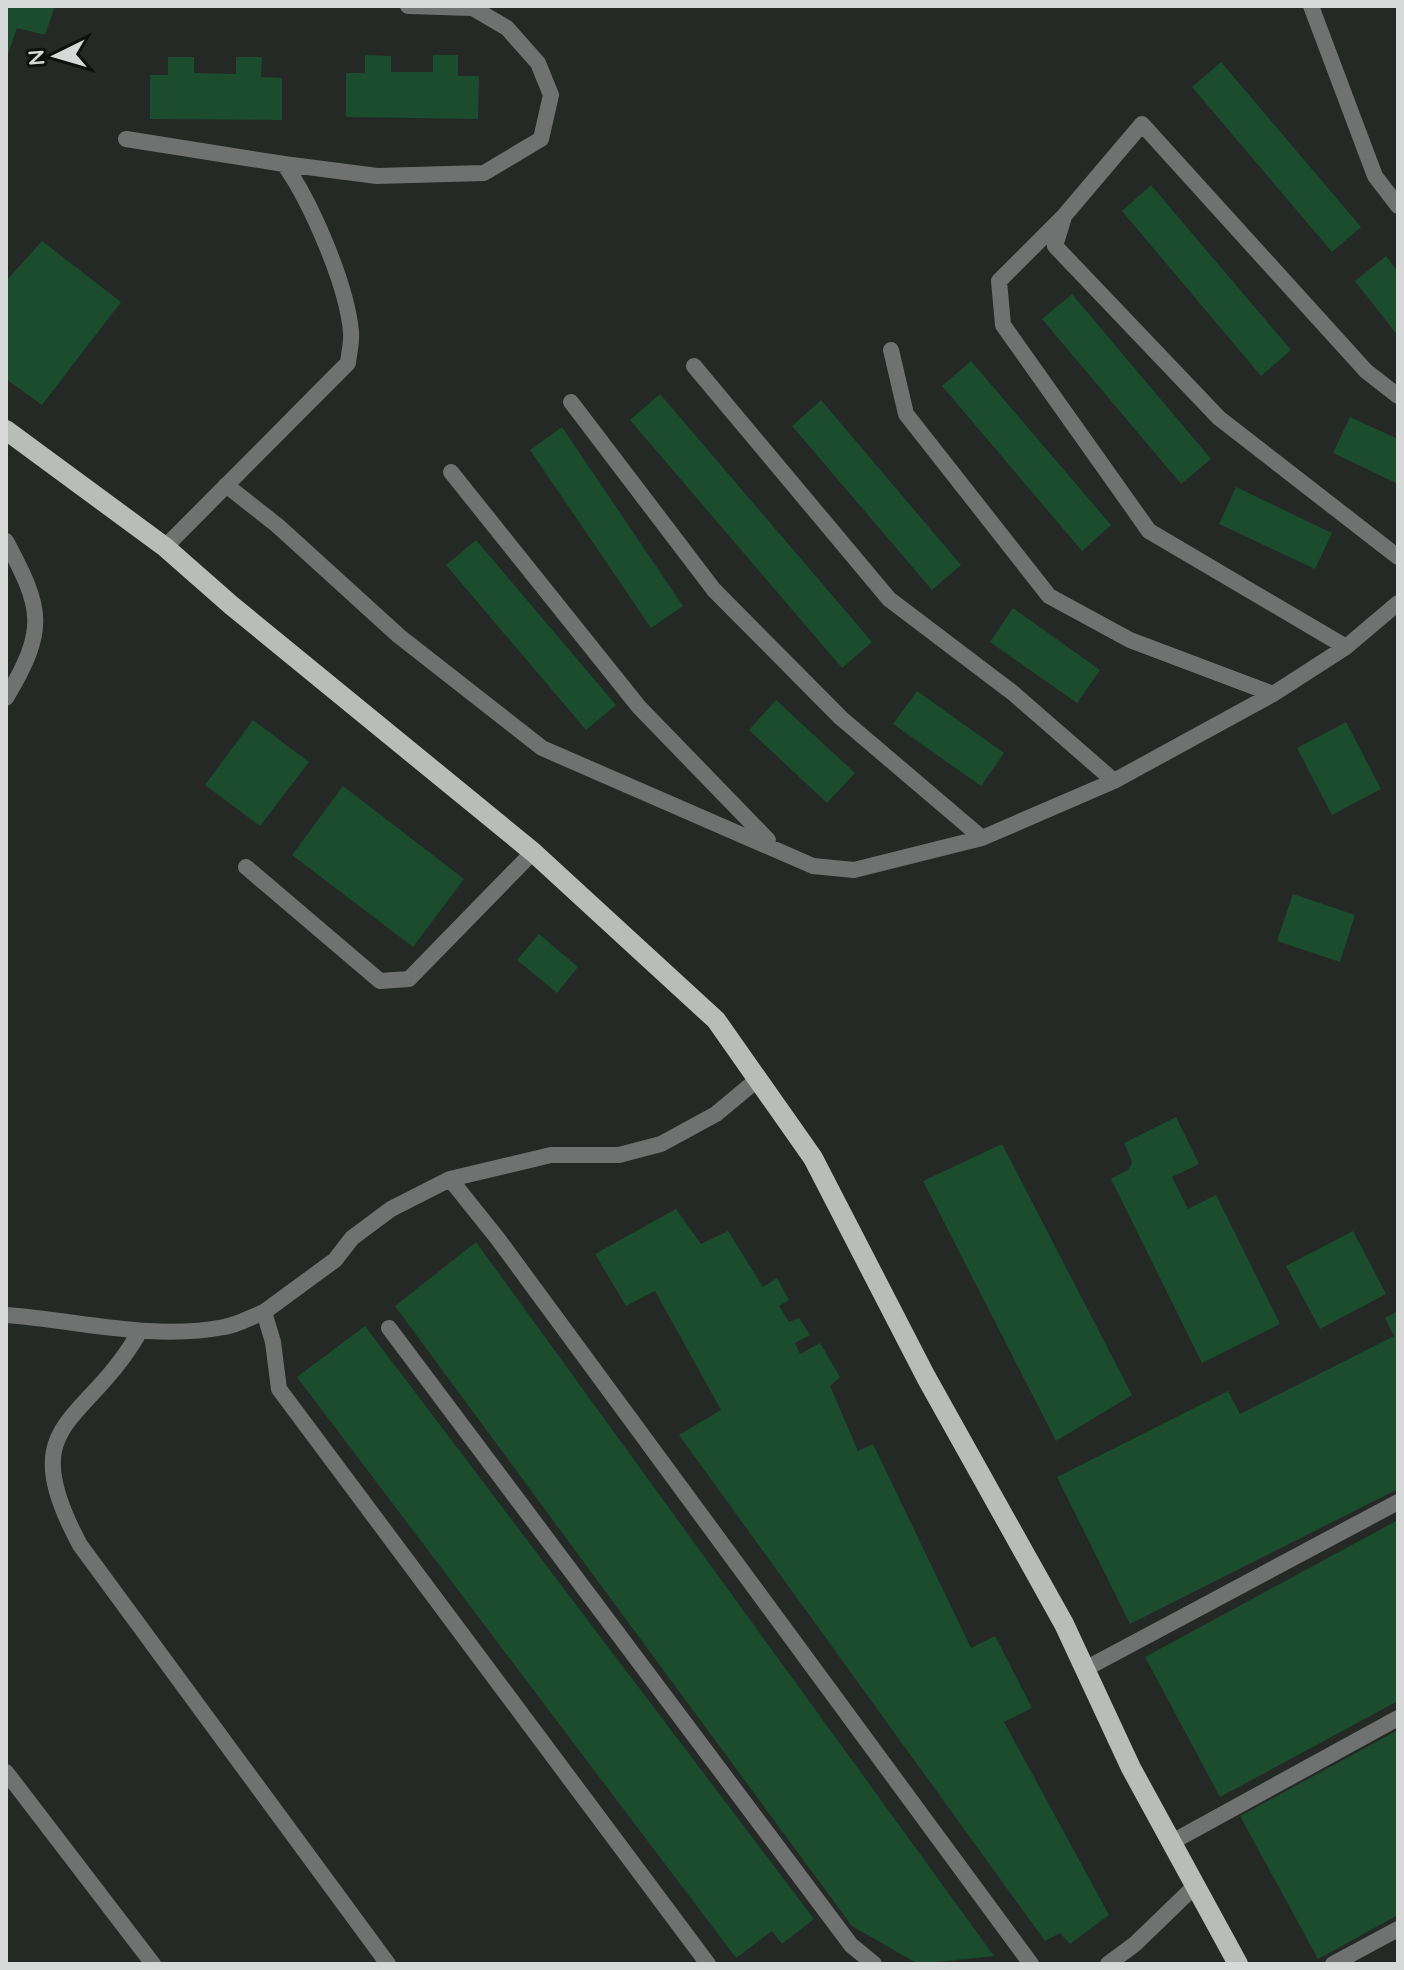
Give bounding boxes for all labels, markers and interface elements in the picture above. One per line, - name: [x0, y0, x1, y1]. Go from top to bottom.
- north arrow: [16, 16, 96, 96]
- text: N: [21, 48, 51, 67]

